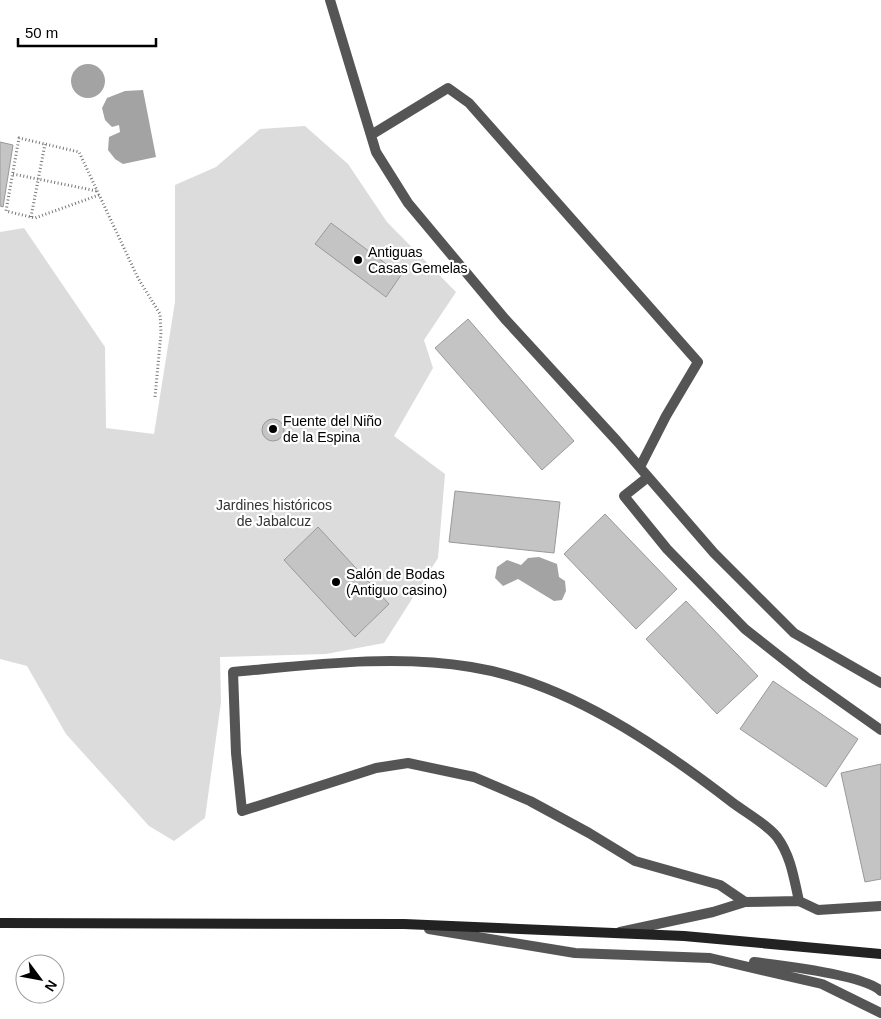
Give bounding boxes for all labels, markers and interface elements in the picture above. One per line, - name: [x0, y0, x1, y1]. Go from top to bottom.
- scale bar: [18, 15, 155, 47]
- text: 50 m: [25, 24, 58, 41]
- place label: Antiguas Casas Gemelas: [368, 244, 468, 276]
- marker: Antiguas Casas Gemelas: [352, 254, 364, 266]
- place label: Fuente del Niño de la Espina: [283, 413, 382, 445]
- marker: Fuente del Niño de la Espina: [267, 423, 279, 435]
- park label: Jardines históricos de Jabalcuz: [216, 497, 332, 529]
- place label: Salón de Bodas (Antiguo casino): [346, 566, 447, 598]
- marker: Salón de Bodas (Antiguo casino): [330, 576, 342, 588]
- north arrow: [15, 954, 65, 1004]
- text: N: [42, 977, 60, 994]

